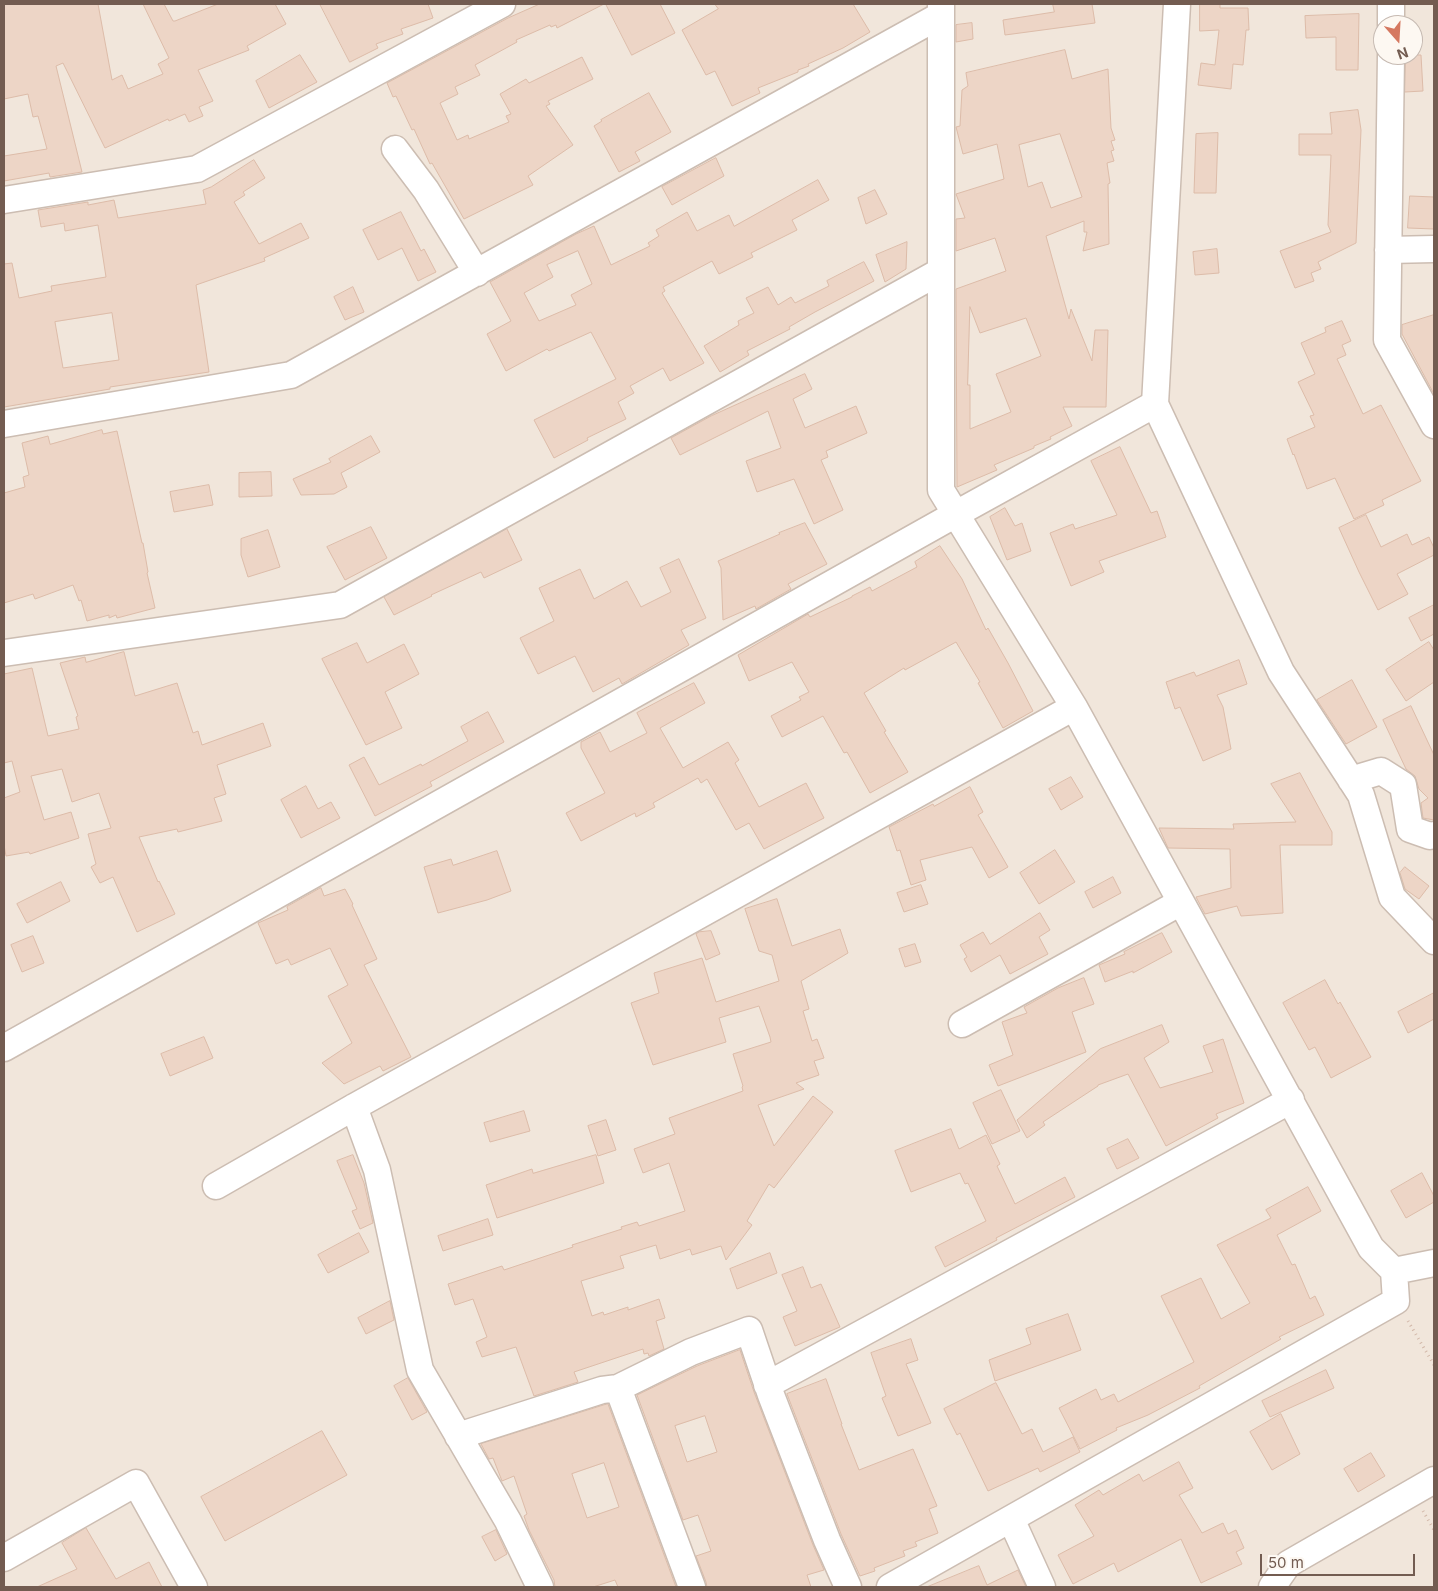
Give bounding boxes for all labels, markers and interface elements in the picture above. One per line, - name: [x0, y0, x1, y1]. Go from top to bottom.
- north arrow: [1373, 15, 1423, 65]
- text: N: [1395, 44, 1411, 63]
- scale bar: [1263, 1544, 1418, 1576]
- text: 50 m: [1268, 1553, 1304, 1572]

